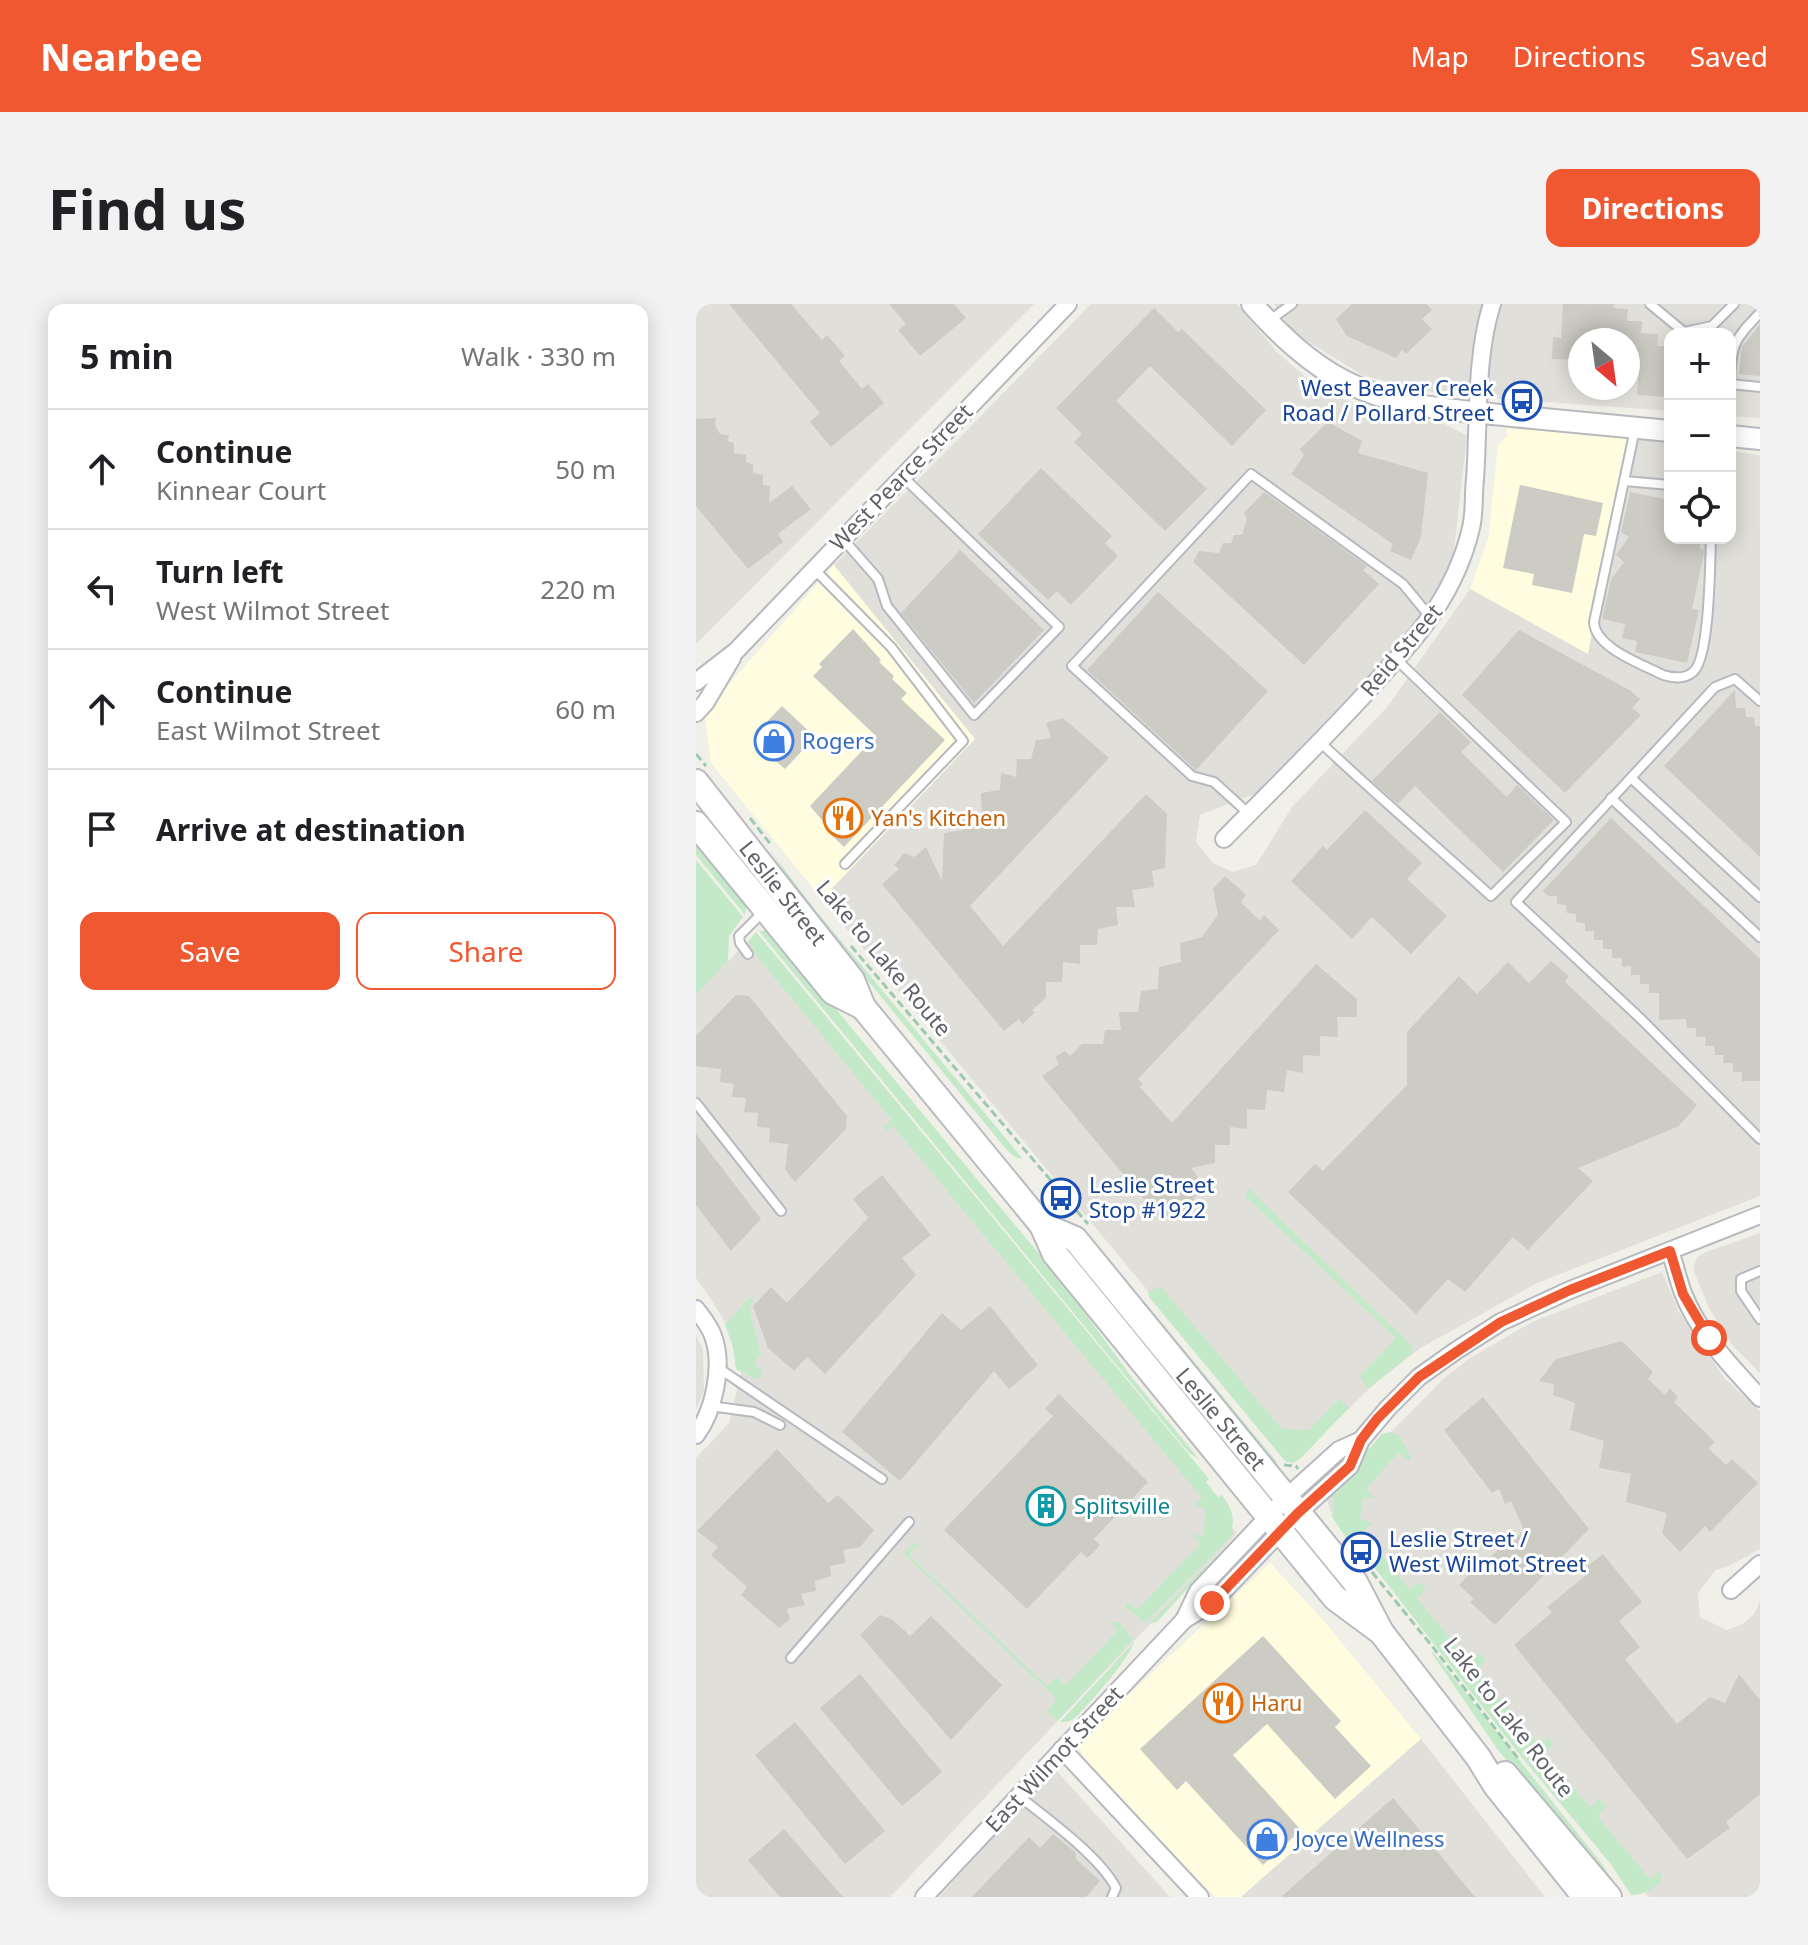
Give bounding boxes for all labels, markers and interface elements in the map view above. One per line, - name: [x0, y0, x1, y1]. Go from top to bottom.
- text: Nearbee: [40, 30, 203, 82]
- text: Map: [1410, 37, 1469, 75]
- text: Directions: [1513, 37, 1646, 75]
- text: Saved: [1690, 37, 1768, 75]
- button: Directions: [1546, 169, 1760, 247]
- text: Find us: [48, 170, 246, 246]
- north arrow: [1568, 328, 1640, 400]
- map controls: [1664, 328, 1736, 544]
- button: +: [1664, 328, 1736, 400]
- text: 5 min: [80, 333, 174, 379]
- text: Walk · 330 m: [461, 338, 616, 374]
- place label: West Beaver Creek Road / Pollard Street: [1282, 372, 1494, 427]
- bus stop icon: West Beaver Creek Road / Pollard Street: [1501, 380, 1543, 422]
- street label: West Pearce Street: [822, 396, 978, 556]
- button: −: [1664, 400, 1736, 472]
- text: Continue: [156, 431, 292, 472]
- icon: ahead: [80, 447, 124, 491]
- text: 50 m: [555, 451, 616, 487]
- text: Kinnear Court: [156, 472, 326, 508]
- button: locate: [1664, 472, 1736, 544]
- text: Turn left: [156, 551, 284, 592]
- icon: left: [80, 567, 124, 611]
- text: 220 m: [540, 571, 616, 607]
- text: West Wilmot Street: [156, 592, 389, 628]
- street label: Reid Street: [1353, 597, 1448, 702]
- text: Continue: [156, 671, 292, 712]
- icon: ahead: [80, 687, 124, 731]
- text: 60 m: [555, 691, 616, 727]
- text: East Wilmot Street: [156, 712, 380, 748]
- shop icon: Rogers: [753, 720, 795, 762]
- place label: Rogers: [802, 725, 875, 755]
- restaurant icon: Yan's Kitchen: [822, 797, 864, 839]
- place label: Yan's Kitchen: [871, 802, 1006, 832]
- icon: arrive: [80, 807, 124, 851]
- text: Arrive at destination: [156, 809, 466, 850]
- street label: Leslie Street: [733, 834, 834, 951]
- street label: Lake to Lake Route: [810, 873, 959, 1042]
- button: Save: [80, 912, 340, 990]
- button: Share: [356, 912, 616, 990]
- place label: Leslie Street Stop #1922: [1089, 1169, 1214, 1224]
- bus stop icon: Leslie Street Stop #1922: [1040, 1177, 1082, 1219]
- route start: [1691, 1320, 1727, 1356]
- street label: Leslie Street: [1170, 1361, 1274, 1476]
- building icon: Splitsville: [1025, 1485, 1067, 1527]
- place label: Splitsville: [1074, 1490, 1170, 1520]
- place label: Leslie Street / West Wilmot Street: [1389, 1523, 1586, 1578]
- bus stop icon: Leslie Street / West Wilmot Street: [1340, 1531, 1382, 1573]
- route end: [1194, 1585, 1230, 1621]
- street label: Lake to Lake Route: [1438, 1630, 1582, 1803]
- street label: East Wilmot Street: [978, 1679, 1129, 1838]
- restaurant icon: Haru: [1202, 1682, 1244, 1724]
- place label: Haru: [1251, 1687, 1302, 1717]
- shop icon: Joyce Wellness: [1246, 1818, 1288, 1860]
- place label: Joyce Wellness: [1293, 1823, 1445, 1853]

